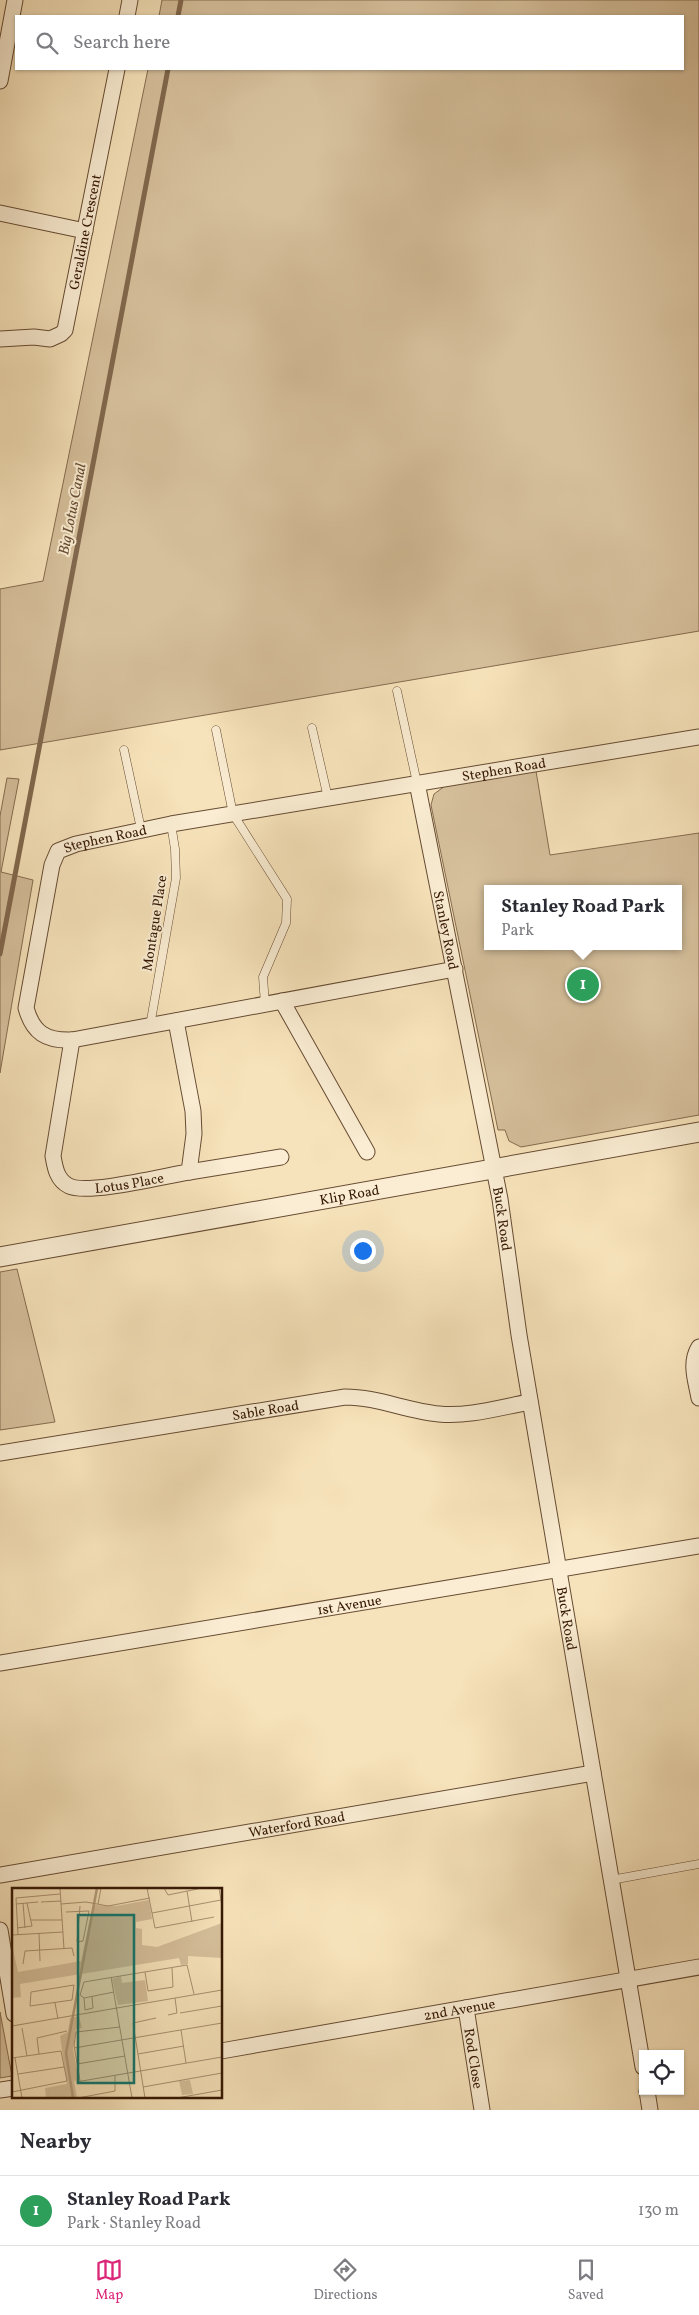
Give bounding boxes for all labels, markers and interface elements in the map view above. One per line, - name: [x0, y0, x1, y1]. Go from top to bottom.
- search box: [15, 15, 684, 70]
- icon: search: [33, 29, 61, 57]
- text: Search here: [73, 30, 170, 56]
- street label: Geraldine Crescent: [65, 172, 107, 292]
- water label: Big Lotus Canal: [54, 461, 93, 557]
- street label: Stephen Road: [461, 754, 548, 787]
- street label: Stephen Road: [61, 821, 149, 859]
- street label: Montague Place: [139, 873, 173, 973]
- popup: [484, 885, 682, 950]
- street label: Stanley Road: [428, 889, 462, 972]
- text: Stanley Road Park: [501, 894, 665, 920]
- text: Park: [501, 920, 534, 942]
- pin: 1: [567, 966, 599, 1004]
- street label: Lotus Place: [94, 1169, 166, 1199]
- street label: Klip Road: [318, 1181, 381, 1211]
- street label: Buck Road: [487, 1185, 515, 1252]
- your location: [350, 1238, 376, 1264]
- street label: Sable Road: [231, 1397, 301, 1426]
- street label: Buck Road: [551, 1585, 580, 1652]
- street label: 1st Avenue: [316, 1591, 383, 1621]
- street label: Waterford Road: [247, 1808, 347, 1843]
- inset map: [12, 1888, 222, 2098]
- street label: 2nd Avenue: [422, 1995, 497, 2026]
- street label: Rod Close: [458, 2027, 487, 2091]
- map controls: [639, 2050, 684, 2095]
- button: locate: [639, 2050, 684, 2095]
- text: Nearby: [20, 2128, 91, 2157]
- text: Stanley Road Park: [67, 2187, 230, 2213]
- text: 1: [33, 2200, 39, 2222]
- text: 130 m: [638, 2200, 679, 2222]
- text: Park · Stanley Road: [67, 2213, 201, 2235]
- tab: Map: [95, 2256, 123, 2305]
- tab: Directions: [313, 2256, 378, 2305]
- tab: Saved: [568, 2256, 604, 2305]

